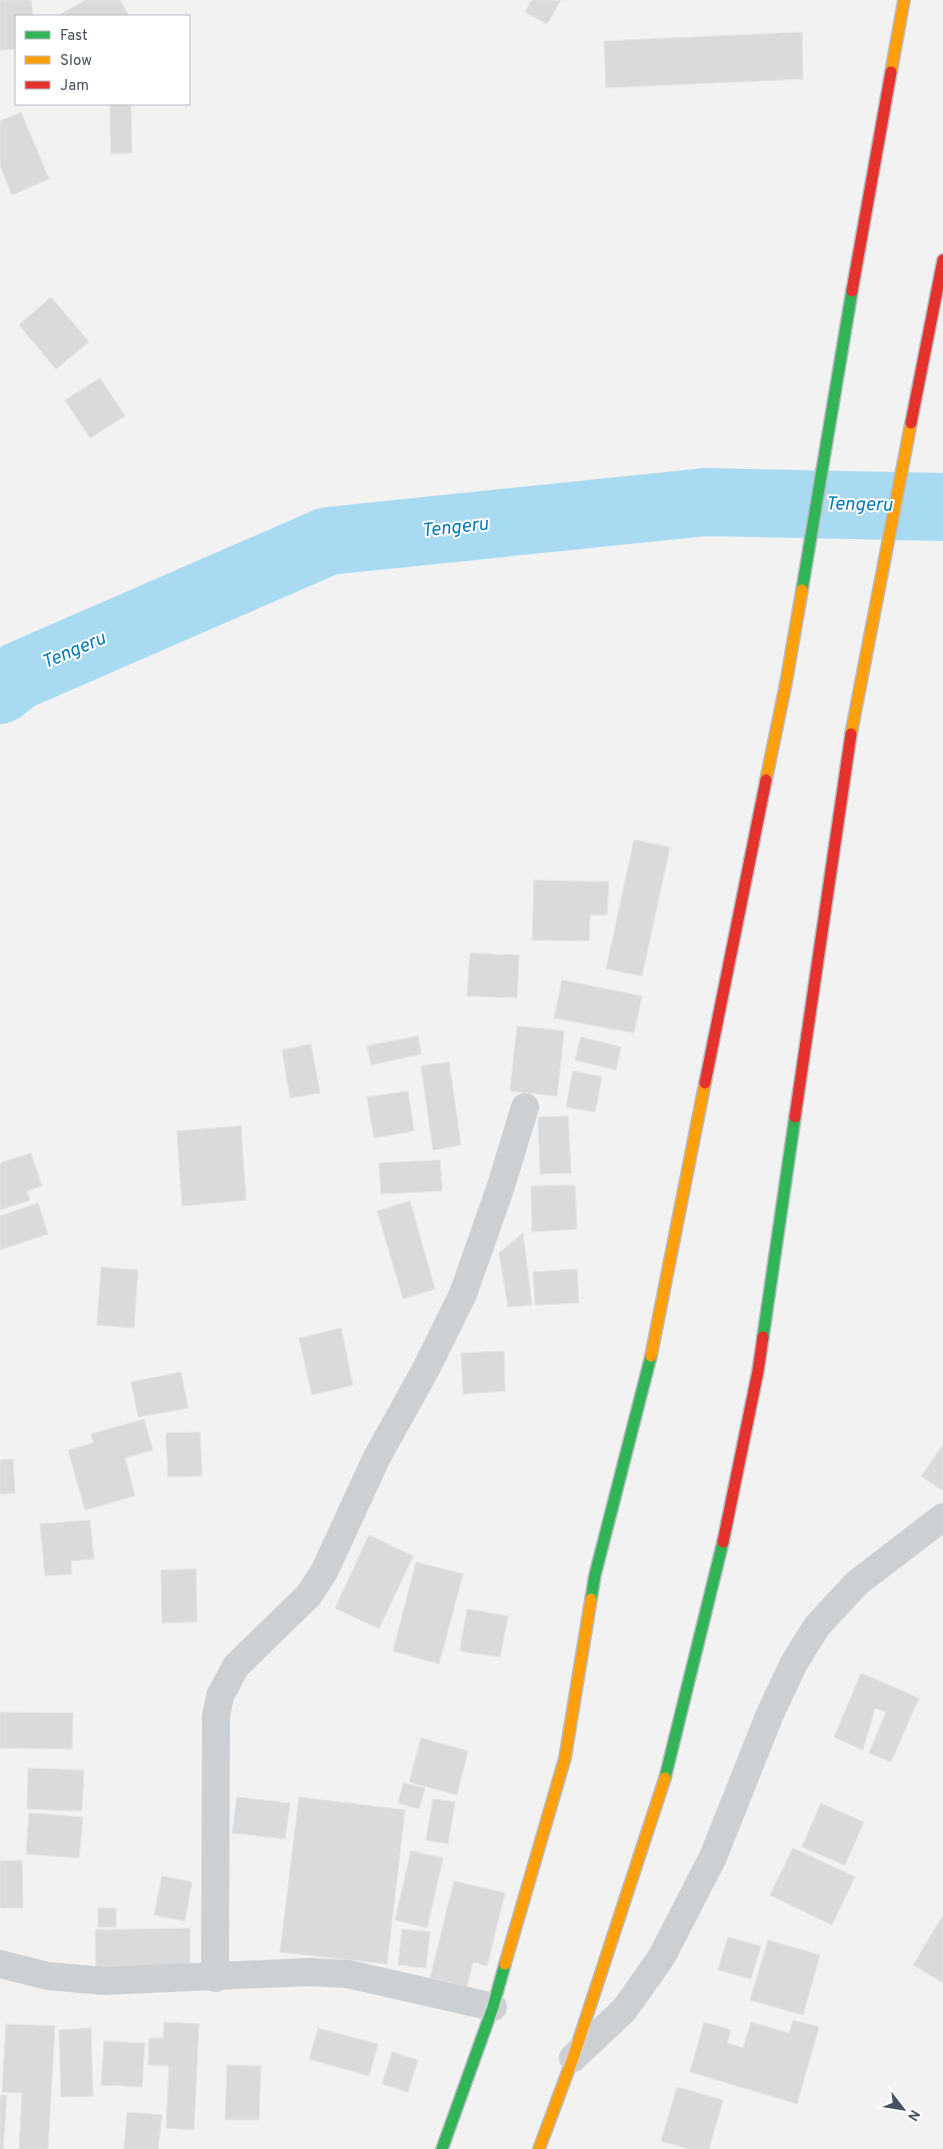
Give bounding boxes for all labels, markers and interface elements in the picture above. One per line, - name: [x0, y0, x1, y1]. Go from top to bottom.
- legend: [15, 15, 190, 105]
- text: Fast: [60, 27, 88, 46]
- text: Slow: [60, 52, 92, 71]
- text: Jam: [60, 77, 89, 96]
- water label: Tengeru: [825, 492, 893, 518]
- water label: Tengeru: [420, 512, 490, 543]
- water label: Tengeru: [38, 627, 110, 675]
- north arrow: [878, 2084, 928, 2134]
- text: N: [903, 2106, 923, 2124]

